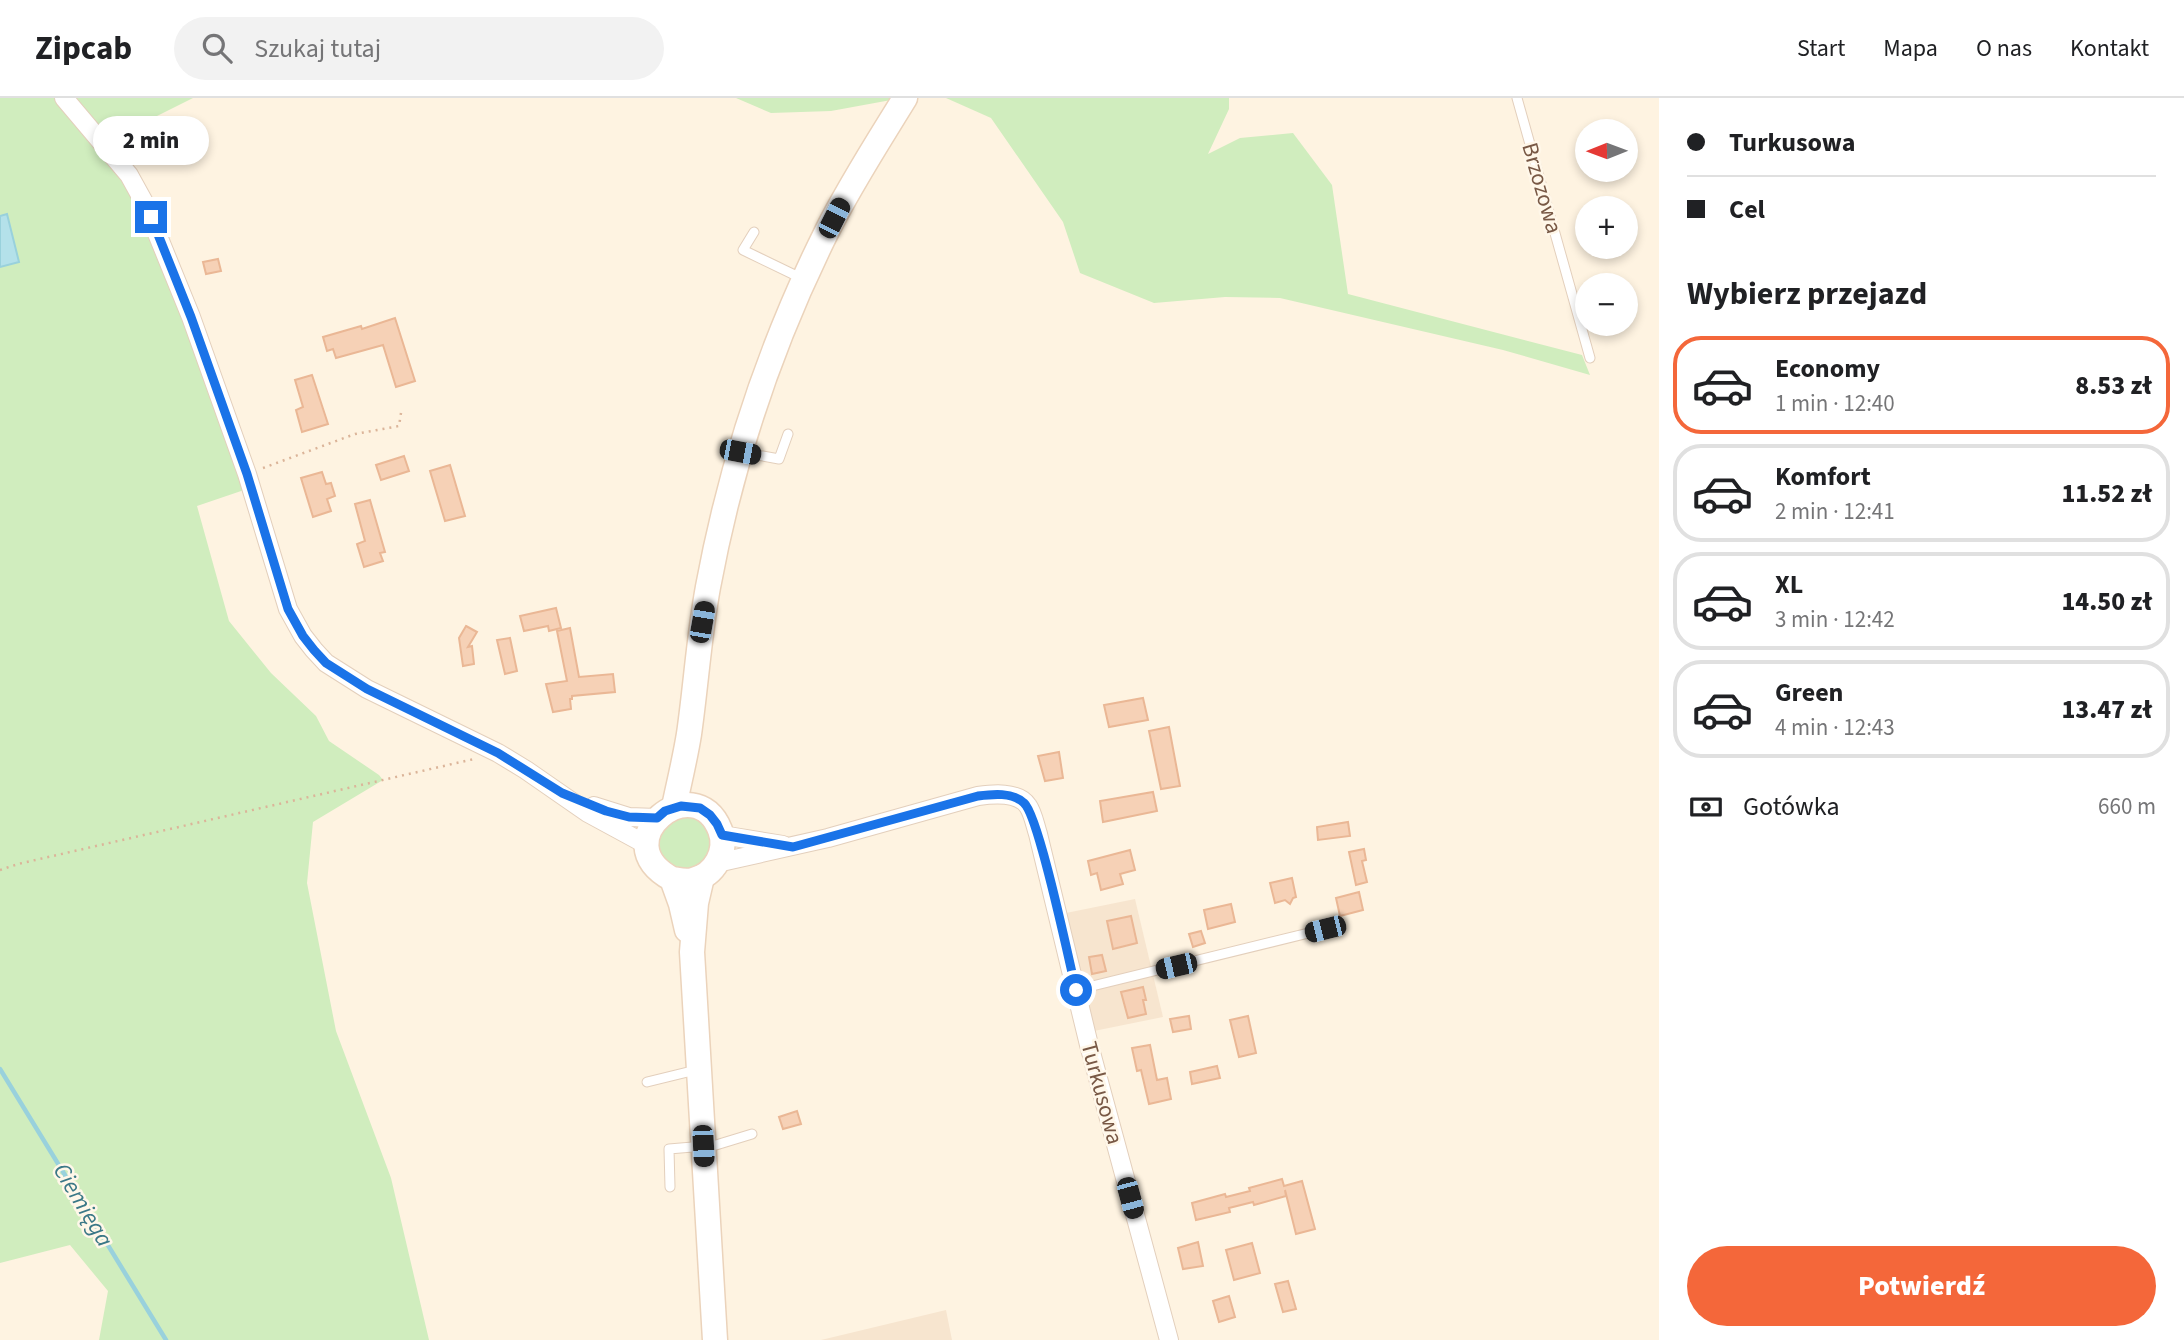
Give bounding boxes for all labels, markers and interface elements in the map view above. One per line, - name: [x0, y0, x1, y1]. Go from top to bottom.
- search box: [174, 17, 664, 80]
- text: Zipcab: [35, 25, 132, 72]
- icon: search: [198, 29, 236, 67]
- text: Szukaj tutaj: [254, 30, 381, 67]
- text: Start: [1797, 31, 1845, 66]
- text: Mapa: [1883, 31, 1938, 66]
- text: O nas: [1976, 31, 2032, 66]
- text: Kontakt: [2070, 31, 2149, 66]
- callout: 2 min: [93, 116, 209, 164]
- north arrow: [1575, 119, 1638, 182]
- map controls: [1575, 119, 1638, 336]
- text: 2 min: [123, 124, 179, 157]
- text: Turkusowa: [1729, 124, 1855, 161]
- street label: Brzozowa: [1513, 139, 1571, 237]
- text: Cel: [1729, 191, 1765, 228]
- car: [816, 195, 853, 241]
- button: +: [1575, 196, 1638, 259]
- route end: [135, 201, 167, 233]
- text: Wybierz przejazd: [1687, 271, 1927, 317]
- button: −: [1575, 273, 1638, 336]
- text: Economy: [1775, 350, 1880, 387]
- icon: car: [1691, 354, 1754, 417]
- text: 8.53 zł: [2075, 367, 2152, 404]
- text: 1 min · 12:40: [1775, 387, 1895, 420]
- car: [718, 438, 763, 466]
- text: Komfort: [1775, 458, 1871, 495]
- icon: car: [1691, 462, 1754, 525]
- text: 11.52 zł: [2061, 475, 2152, 512]
- text: 2 min · 12:41: [1775, 495, 1895, 528]
- text: XL: [1775, 566, 1803, 603]
- icon: car: [1691, 570, 1754, 633]
- text: 14.50 zł: [2061, 583, 2152, 620]
- car: [689, 599, 716, 645]
- text: 3 min · 12:42: [1775, 603, 1895, 636]
- text: Green: [1775, 674, 1843, 711]
- icon: car: [1691, 678, 1754, 741]
- text: 13.47 zł: [2061, 691, 2152, 728]
- text: 4 min · 12:43: [1775, 711, 1895, 744]
- icon: cash: [1687, 788, 1725, 826]
- text: Gotówka: [1743, 788, 1840, 825]
- text: 660 m: [2098, 790, 2156, 823]
- car: [1303, 914, 1348, 944]
- car: [1154, 951, 1199, 981]
- route start: [1060, 974, 1092, 1006]
- street label: Turkusowa: [1072, 1038, 1132, 1148]
- car: [692, 1124, 715, 1168]
- water label: Ciemięga: [44, 1156, 122, 1254]
- car: [1115, 1175, 1146, 1221]
- button: Potwierdź: [1687, 1246, 2156, 1326]

